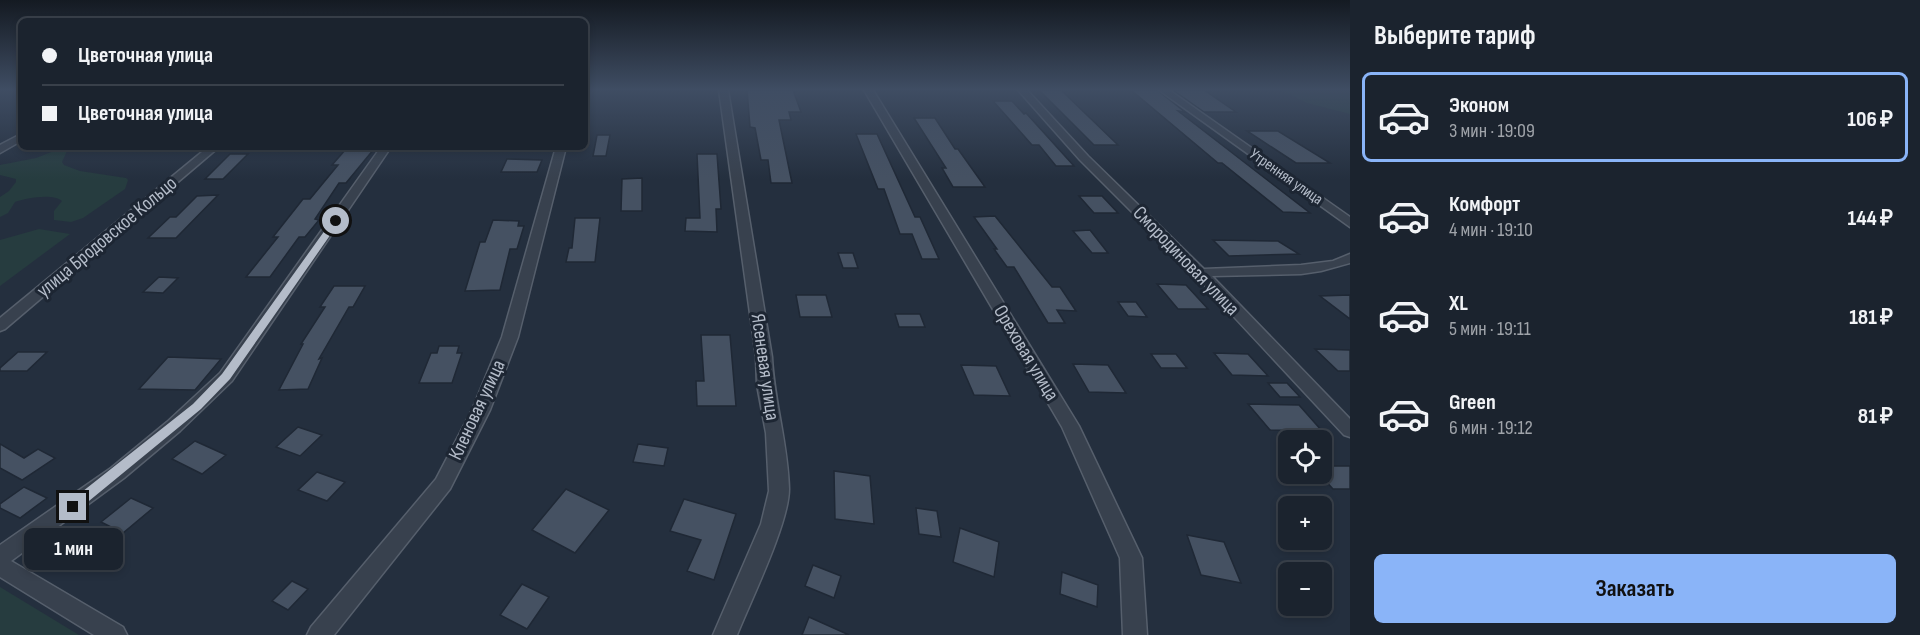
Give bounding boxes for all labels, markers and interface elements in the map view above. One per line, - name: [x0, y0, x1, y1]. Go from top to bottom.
- text: Выберите тариф: [1374, 20, 1536, 52]
- text: Цветочная улица: [78, 42, 213, 69]
- icon: car: [1377, 90, 1431, 144]
- text: Эконом: [1449, 92, 1509, 119]
- text: Цветочная улица: [78, 100, 213, 127]
- text: 106 ₽: [1847, 106, 1893, 133]
- text: 3 мин · 19:09: [1449, 119, 1535, 143]
- street label: Утренняя улица: [1246, 145, 1326, 209]
- street label: улица Бродовское Кольцо: [32, 171, 182, 303]
- icon: car: [1377, 189, 1431, 243]
- text: Комфорт: [1449, 191, 1520, 218]
- street label: Смородиновая улица: [1128, 201, 1244, 321]
- text: 144 ₽: [1847, 205, 1893, 232]
- route start: [322, 207, 349, 234]
- text: 4 мин · 19:10: [1449, 218, 1533, 242]
- icon: car: [1377, 288, 1431, 342]
- text: XL: [1449, 290, 1468, 317]
- street label: Ореховая улица: [988, 301, 1064, 405]
- text: 181 ₽: [1849, 304, 1893, 331]
- street label: Ясеневая улица: [746, 312, 784, 422]
- text: 5 мин · 19:11: [1449, 317, 1531, 341]
- street label: Кленовая улица: [443, 356, 511, 464]
- icon: car: [1377, 387, 1431, 441]
- text: Green: [1449, 389, 1496, 416]
- text: 81 ₽: [1858, 403, 1893, 430]
- text: 6 мин · 19:12: [1449, 416, 1533, 440]
- map controls: [1278, 430, 1332, 616]
- button: locate: [1278, 430, 1332, 484]
- route end: [59, 493, 86, 520]
- button: +: [1278, 496, 1332, 550]
- callout: 1 мин: [23, 528, 122, 570]
- text: 1 мин: [54, 537, 93, 561]
- button: Заказать: [1374, 554, 1896, 623]
- button: −: [1278, 562, 1332, 616]

